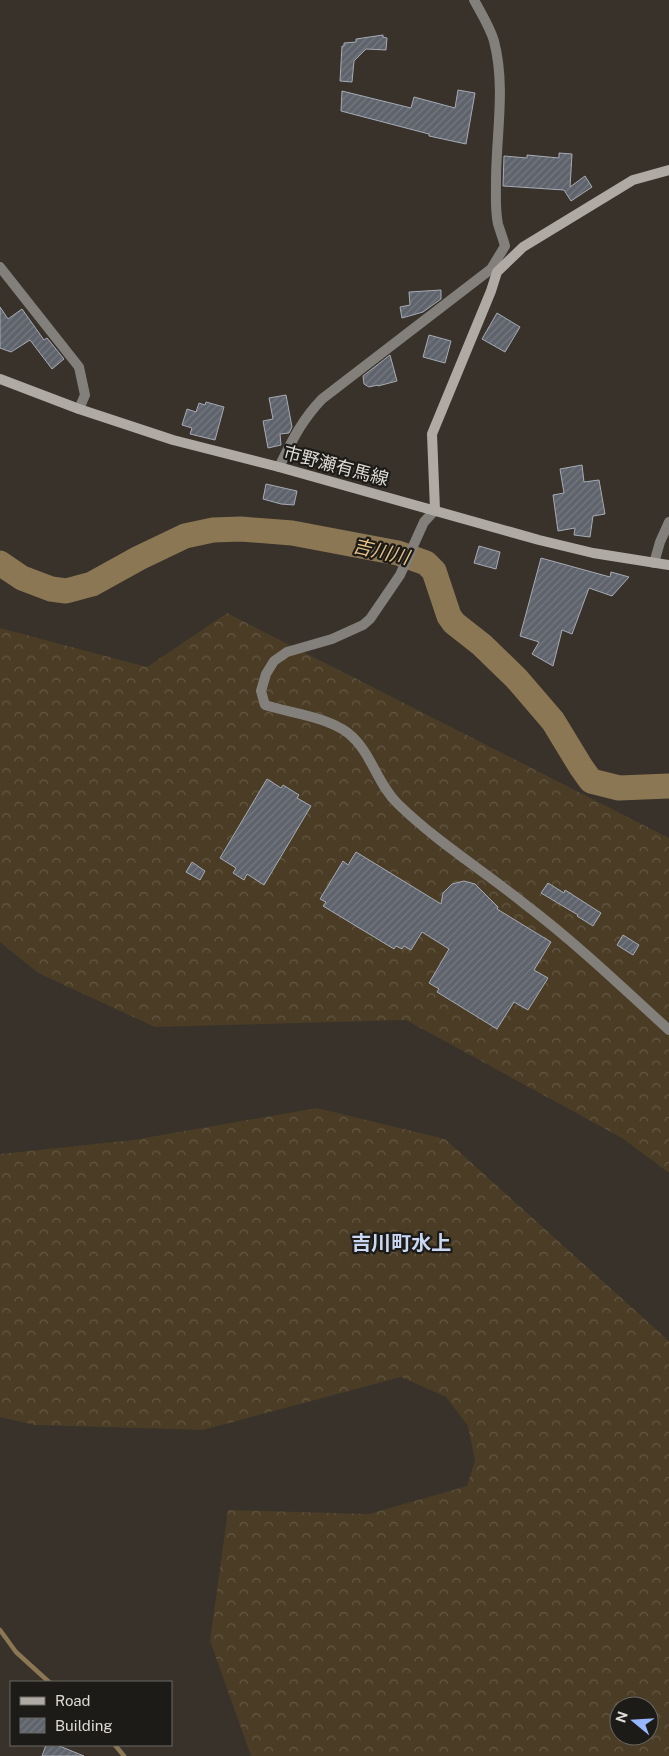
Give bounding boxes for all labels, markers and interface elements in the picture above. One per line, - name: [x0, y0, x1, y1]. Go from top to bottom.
- street label: 市野瀬有馬線: [281, 441, 391, 490]
- water label: 吉川川: [351, 534, 413, 569]
- district label: 吉川町水上: [351, 1231, 451, 1255]
- legend: [10, 1681, 172, 1746]
- text: Road: [55, 1692, 91, 1709]
- north arrow: [609, 1696, 659, 1746]
- text: N: [612, 1709, 631, 1725]
- text: Building: [55, 1717, 113, 1734]

